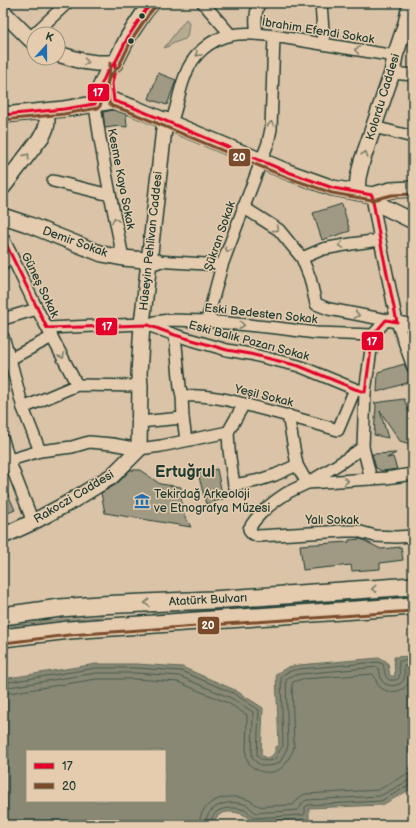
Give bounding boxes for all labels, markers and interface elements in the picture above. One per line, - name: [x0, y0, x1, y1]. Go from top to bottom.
- unlabelled marker: [137, 11, 147, 21]
- street label: İbrahim Efendi Sokak: [261, 14, 376, 47]
- north arrow: [26, 26, 66, 66]
- text: K: [44, 30, 56, 45]
- unlabelled marker: [126, 36, 136, 46]
- one-way arrow: [354, 46, 360, 54]
- one-way arrow: [195, 49, 202, 57]
- street label: Kolordu Caddesi: [363, 52, 403, 142]
- one-way arrow: [83, 57, 89, 65]
- line badge: 17: [87, 83, 110, 102]
- text: 17: [93, 86, 103, 99]
- one-way arrow: [267, 121, 275, 127]
- street label: Kesme Kaya Sokak: [104, 127, 138, 231]
- line badge: 20: [228, 148, 251, 167]
- text: 20: [232, 151, 246, 164]
- one-way arrow: [360, 151, 368, 158]
- one-way arrow: [22, 154, 29, 161]
- street label: Hüseyin Pehlivan Caddesi: [136, 170, 166, 311]
- street label: Şükran Sokak: [201, 199, 239, 273]
- one-way arrow: [112, 217, 120, 223]
- street label: Demir Sokak: [40, 223, 110, 261]
- one-way arrow: [272, 224, 279, 232]
- one-way arrow: [338, 241, 344, 249]
- one-way arrow: [224, 246, 232, 253]
- street label: Güneş Sokak: [18, 250, 62, 320]
- street label: Eski Bedesten Sokak: [204, 301, 318, 327]
- one-way arrow: [353, 310, 360, 319]
- line badge: 17: [95, 317, 118, 336]
- street label: Eski Balık Pazarı Sokak: [187, 318, 311, 364]
- text: 17: [102, 320, 112, 333]
- one-way arrow: [239, 320, 245, 329]
- line badge: 17: [361, 331, 384, 351]
- text: 17: [367, 335, 377, 348]
- one-way arrow: [57, 352, 65, 360]
- street label: Yeşil Sokak: [232, 381, 295, 411]
- district label: Ertuğrul: [155, 463, 215, 482]
- street label: Rakoczi Caddesi: [31, 467, 117, 527]
- one-way arrow: [343, 476, 349, 485]
- place label: Tekirdağ Arkeoloji ve Etnografya Müzesi: [153, 487, 271, 516]
- museum icon: Tekirdağ Arkeoloji ve Etnografya Müzesi: [133, 492, 151, 510]
- street label: Yalı Sokak: [304, 513, 359, 528]
- one-way arrow: [371, 584, 377, 593]
- street label: Atatürk Bulvarı: [168, 590, 248, 610]
- one-way arrow: [144, 599, 150, 607]
- line badge: 20: [197, 616, 220, 635]
- text: 20: [201, 619, 215, 632]
- legend: [26, 750, 166, 802]
- text: 17: [62, 759, 73, 774]
- text: 20: [62, 779, 76, 794]

